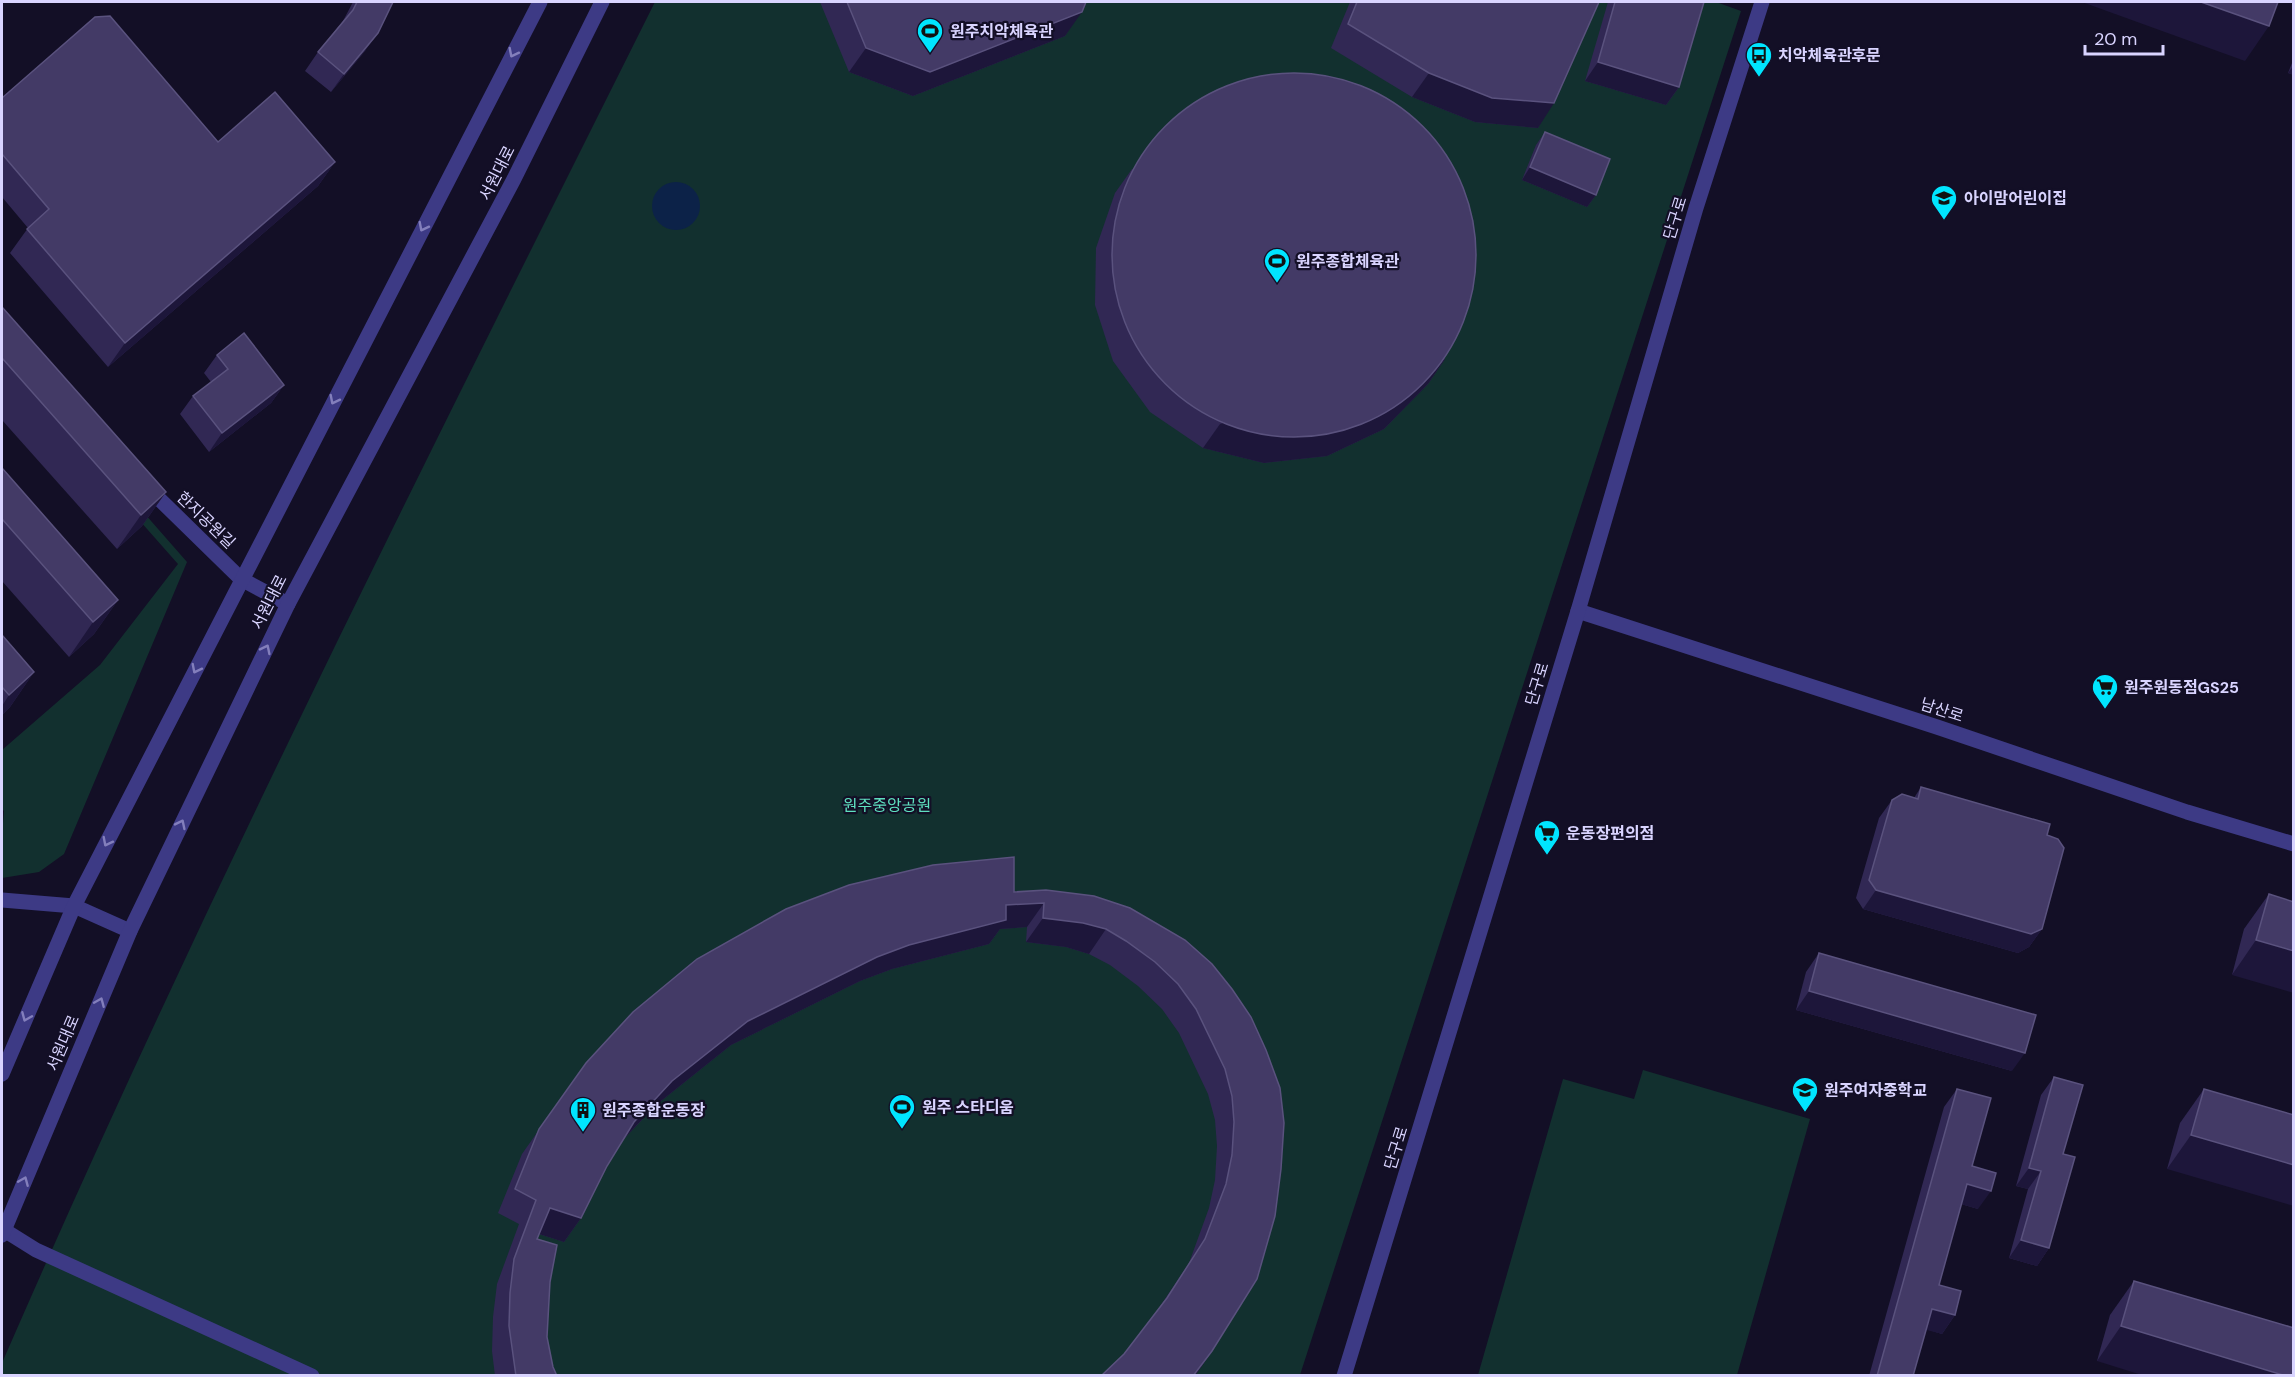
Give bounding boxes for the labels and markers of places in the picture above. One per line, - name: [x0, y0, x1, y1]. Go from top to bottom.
- sports icon: 원주치악체육관: [915, 16, 945, 54]
- place label: 원주치악체육관: [950, 21, 1053, 42]
- bus stop icon: 치악체육관후문: [1744, 40, 1774, 78]
- place label: 치악체육관후문: [1778, 45, 1881, 66]
- school or university icon: 아이맘어린이집: [1929, 183, 1959, 221]
- place label: 아이맘어린이집: [1964, 188, 2067, 209]
- sports icon: 원주종합체육관: [1262, 246, 1292, 284]
- place label: 원주종합체육관: [1296, 251, 1399, 272]
- supermarket icon: 원주원동점GS25: [2090, 672, 2120, 710]
- place label: 원주원동점GS25: [2124, 677, 2239, 698]
- supermarket icon: 운동장편의점: [1532, 818, 1562, 856]
- place label: 운동장편의점: [1566, 823, 1654, 844]
- school or university icon: 원주여자중학교: [1790, 1075, 1820, 1113]
- place label: 원주여자중학교: [1824, 1080, 1927, 1101]
- sports icon: 원주 스타디움: [887, 1092, 917, 1130]
- building icon: 원주종합운동장: [568, 1095, 598, 1133]
- place label: 원주 스타디움: [922, 1097, 1014, 1118]
- place label: 원주종합운동장: [602, 1100, 705, 1121]

